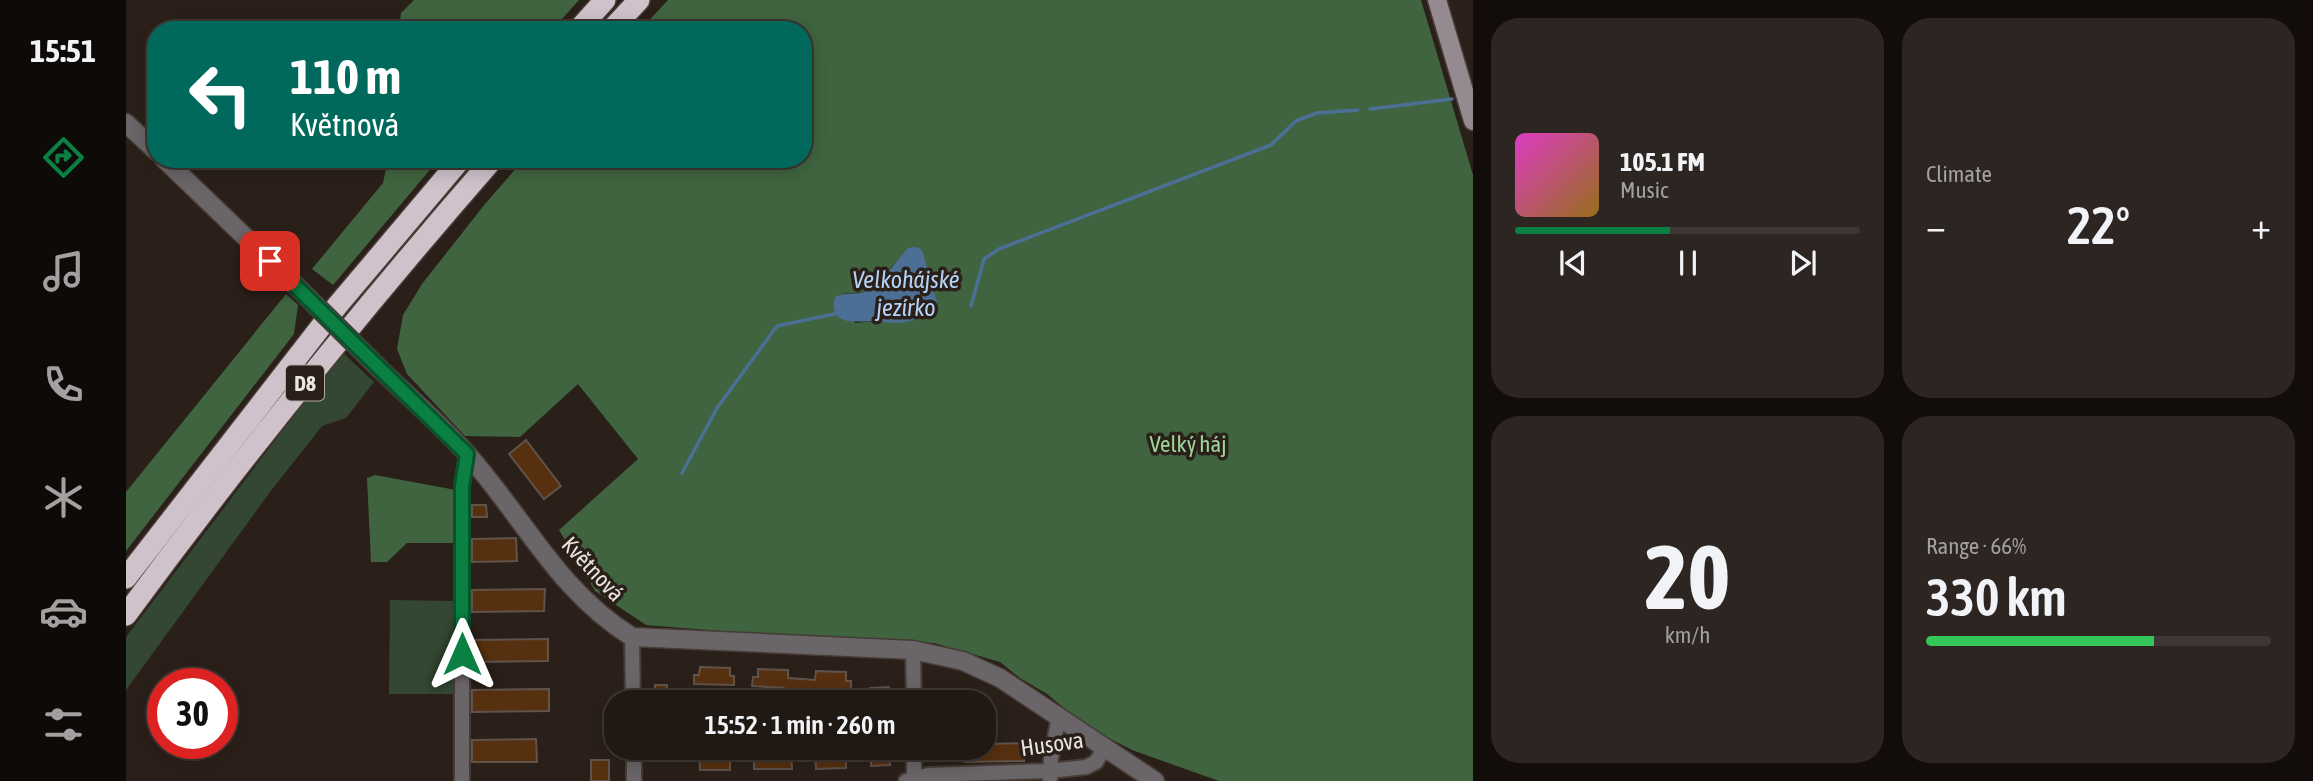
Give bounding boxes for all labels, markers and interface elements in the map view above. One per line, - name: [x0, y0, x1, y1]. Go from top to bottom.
- text: 15:51: [30, 32, 96, 69]
- text: 110 m: [290, 48, 401, 104]
- icon: left: [175, 49, 266, 140]
- text: Květnová: [290, 106, 399, 143]
- icon: directions: [39, 133, 88, 182]
- text: 105.1 FM: [1620, 147, 1705, 177]
- text: Climate: [1926, 161, 1992, 187]
- text: Music: [1620, 177, 1668, 203]
- text: 22°: [2067, 195, 2130, 255]
- text: −: [1926, 204, 1946, 247]
- text: +: [2251, 204, 2271, 247]
- pin: [240, 231, 300, 291]
- icon: arrive: [251, 242, 289, 280]
- icon: previous: [1554, 244, 1592, 282]
- icon: pause: [1669, 244, 1707, 282]
- icon: next: [1784, 244, 1822, 282]
- icon: music: [39, 247, 88, 296]
- water label: Velkohájské jezírko: [852, 266, 960, 321]
- icon: phone: [39, 360, 88, 409]
- road number: D8: [286, 366, 324, 400]
- park label: Velký háj: [1149, 431, 1227, 457]
- icon: climate: [39, 473, 88, 522]
- text: 20: [1645, 524, 1730, 628]
- street label: Květnová: [557, 531, 629, 607]
- text: Range · 66%: [1926, 533, 2026, 559]
- text: 330 km: [1926, 567, 2067, 627]
- icon: car: [39, 587, 88, 636]
- position arrow: [425, 617, 499, 691]
- text: km/h: [1665, 622, 1710, 648]
- speed limit sign: 30: [147, 668, 238, 759]
- icon: filters: [39, 700, 88, 749]
- text: 15:52 · 1 min · 260 m: [705, 710, 895, 740]
- street label: Husova: [1019, 727, 1085, 761]

